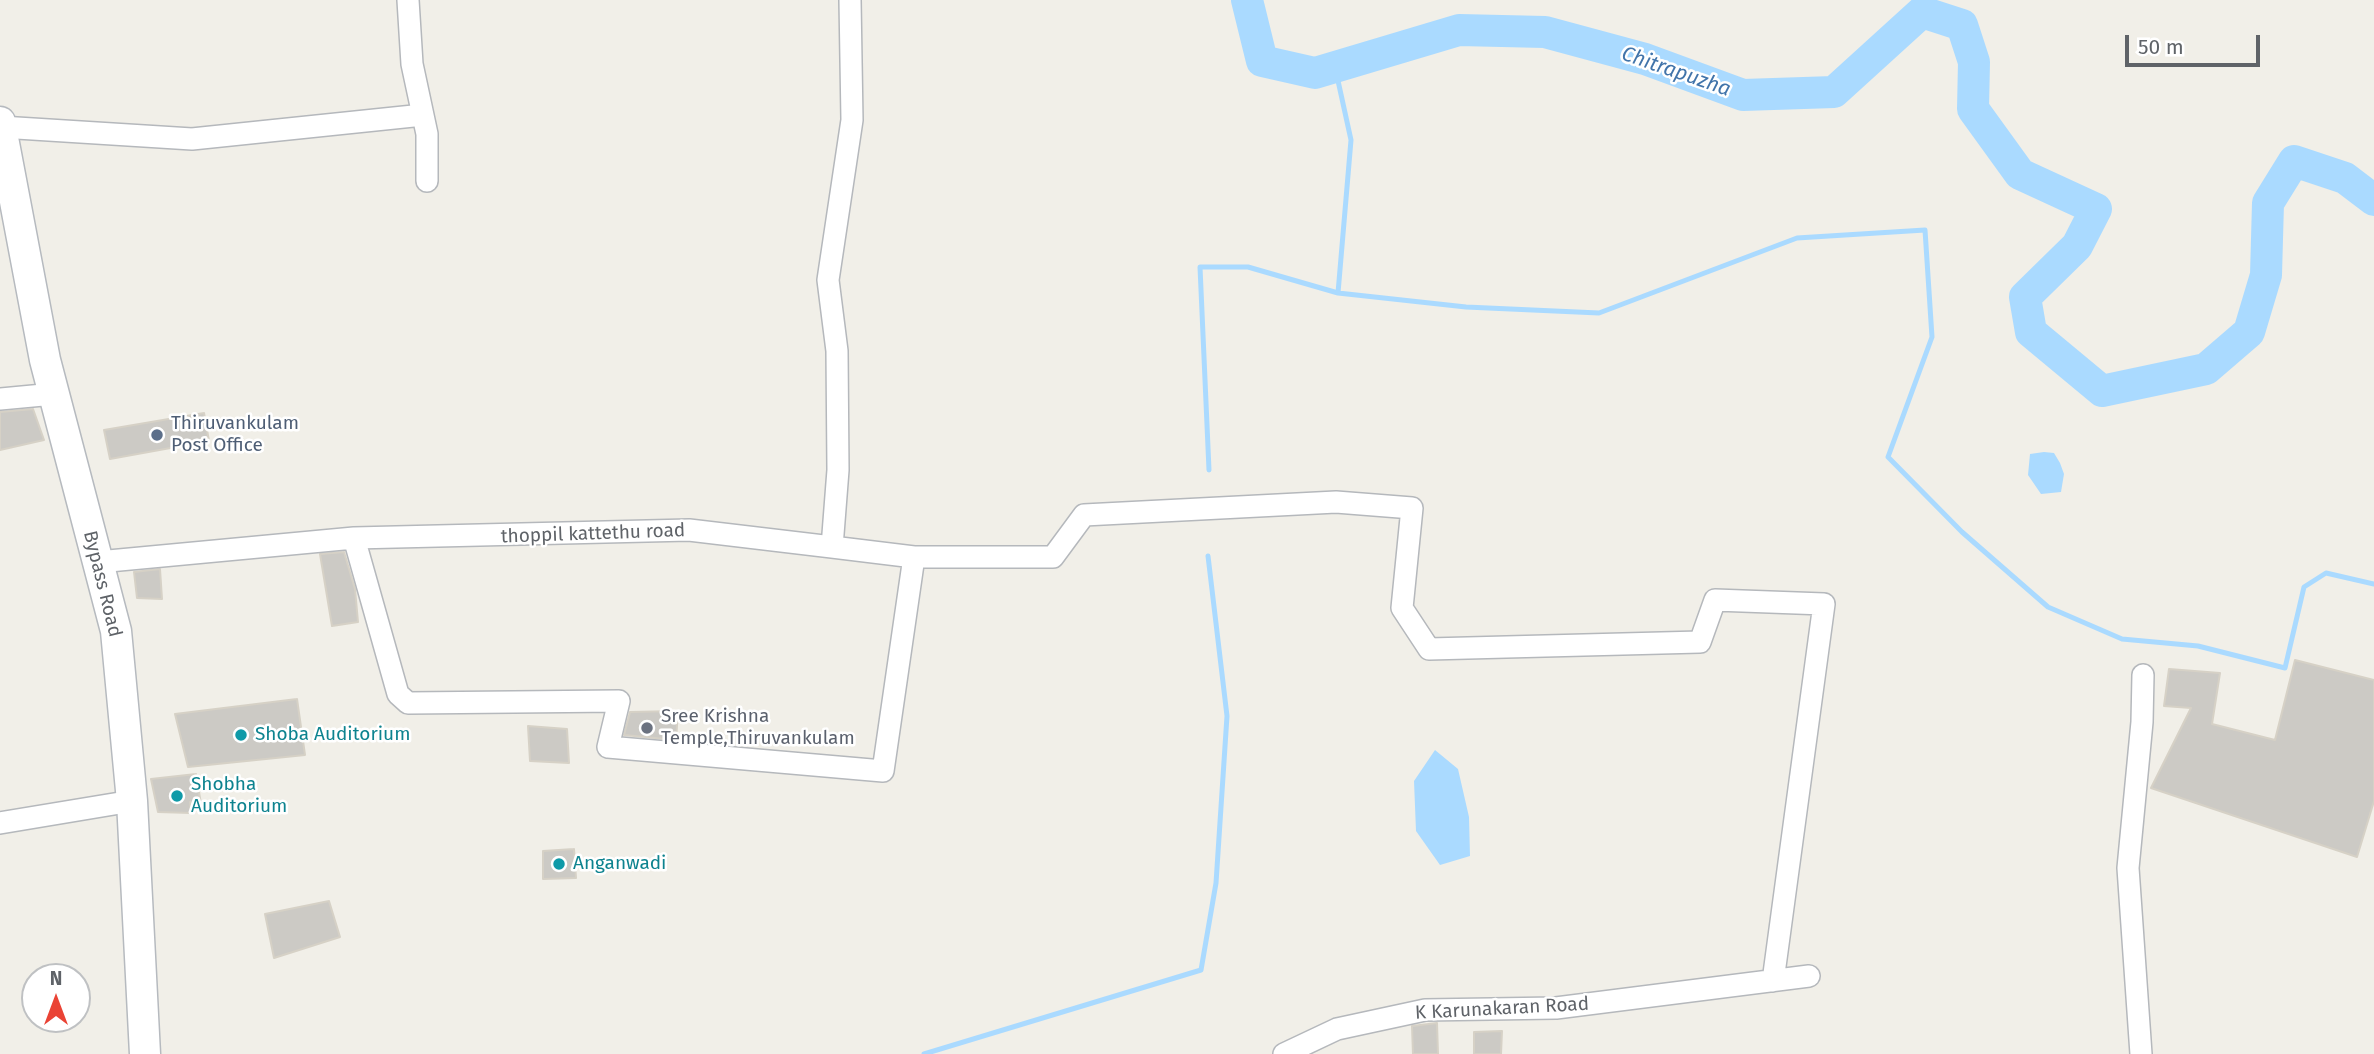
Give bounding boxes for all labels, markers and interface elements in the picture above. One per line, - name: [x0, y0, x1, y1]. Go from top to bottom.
- scale bar: [2129, 21, 2264, 65]
- text: 50 m: [2138, 34, 2184, 60]
- water label: Chitrapuzha: [1618, 42, 1734, 102]
- place label: Thiruvankulam Post Office: [171, 413, 299, 457]
- marker: Thiruvankulam Post Office: [149, 427, 165, 443]
- street label: thoppil kattethu road: [500, 519, 686, 549]
- street label: Bypass Road: [78, 529, 126, 639]
- place label: Sree Krishna Temple,Thiruvankulam: [661, 706, 855, 750]
- marker: Sree Krishna Temple,Thiruvankulam: [639, 720, 655, 736]
- place label: Shoba Auditorium: [255, 724, 410, 746]
- marker: Shoba Auditorium: [233, 727, 249, 743]
- place label: Shobha Auditorium: [191, 774, 287, 818]
- marker: Shobha Auditorium: [169, 788, 185, 804]
- place label: Anganwadi: [573, 853, 666, 875]
- marker: Anganwadi: [551, 856, 567, 872]
- north arrow: [21, 963, 91, 1033]
- text: N: [50, 967, 62, 990]
- street label: K Karunakaran Road: [1414, 993, 1590, 1025]

